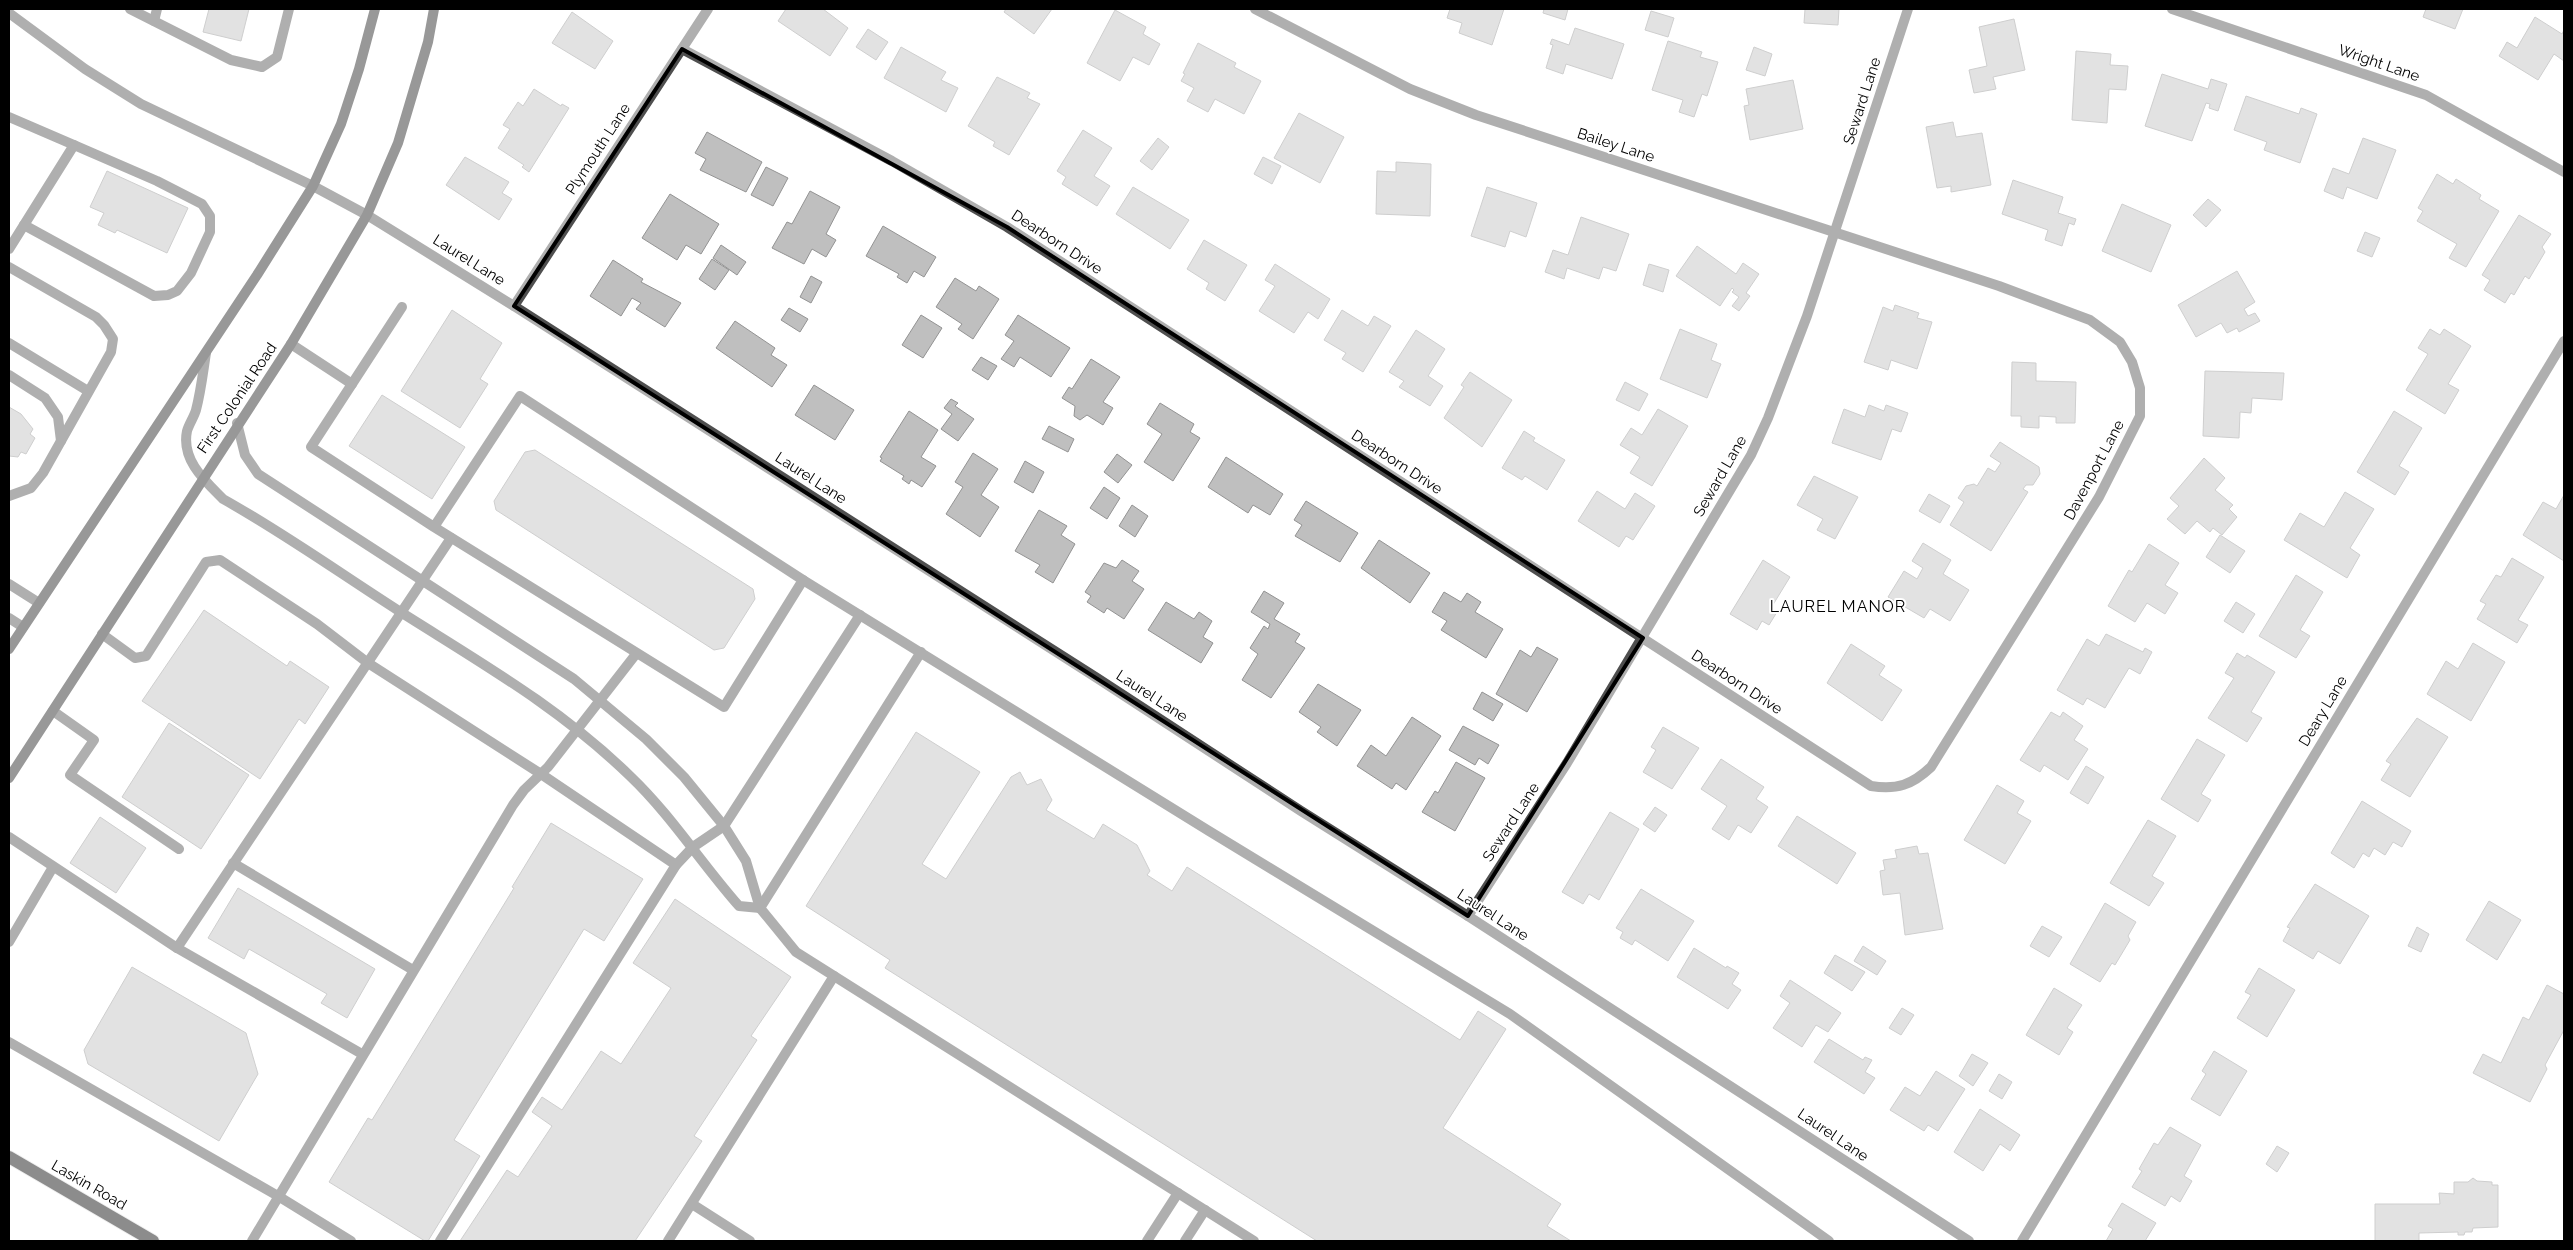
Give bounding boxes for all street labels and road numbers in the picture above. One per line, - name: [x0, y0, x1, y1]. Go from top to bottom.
- street label: Wright Lane: [2336, 41, 2422, 85]
- street label: Seward Lane: [1839, 55, 1885, 147]
- street label: Plymouth Lane: [562, 100, 634, 198]
- street label: Bailey Lane: [1575, 124, 1657, 166]
- street label: Dearborn Drive: [1008, 206, 1106, 278]
- street label: Laurel Lane: [430, 231, 509, 289]
- street label: First Colonial Road: [193, 339, 281, 457]
- street label: Davenport Lane: [2060, 417, 2128, 523]
- street label: Dearborn Drive: [1348, 426, 1446, 498]
- street label: Seward Lane: [1690, 432, 1751, 520]
- street label: Laurel Lane: [772, 448, 850, 508]
- street label: Dearborn Drive: [1688, 646, 1786, 718]
- street label: Laurel Lane: [1113, 666, 1191, 726]
- street label: Deary Lane: [2295, 672, 2351, 749]
- street label: Seward Lane: [1479, 779, 1543, 865]
- street label: Laurel Lane: [1454, 885, 1532, 945]
- street label: Laurel Lane: [1794, 1105, 1872, 1165]
- street label: Laskin Road: [48, 1156, 130, 1214]

